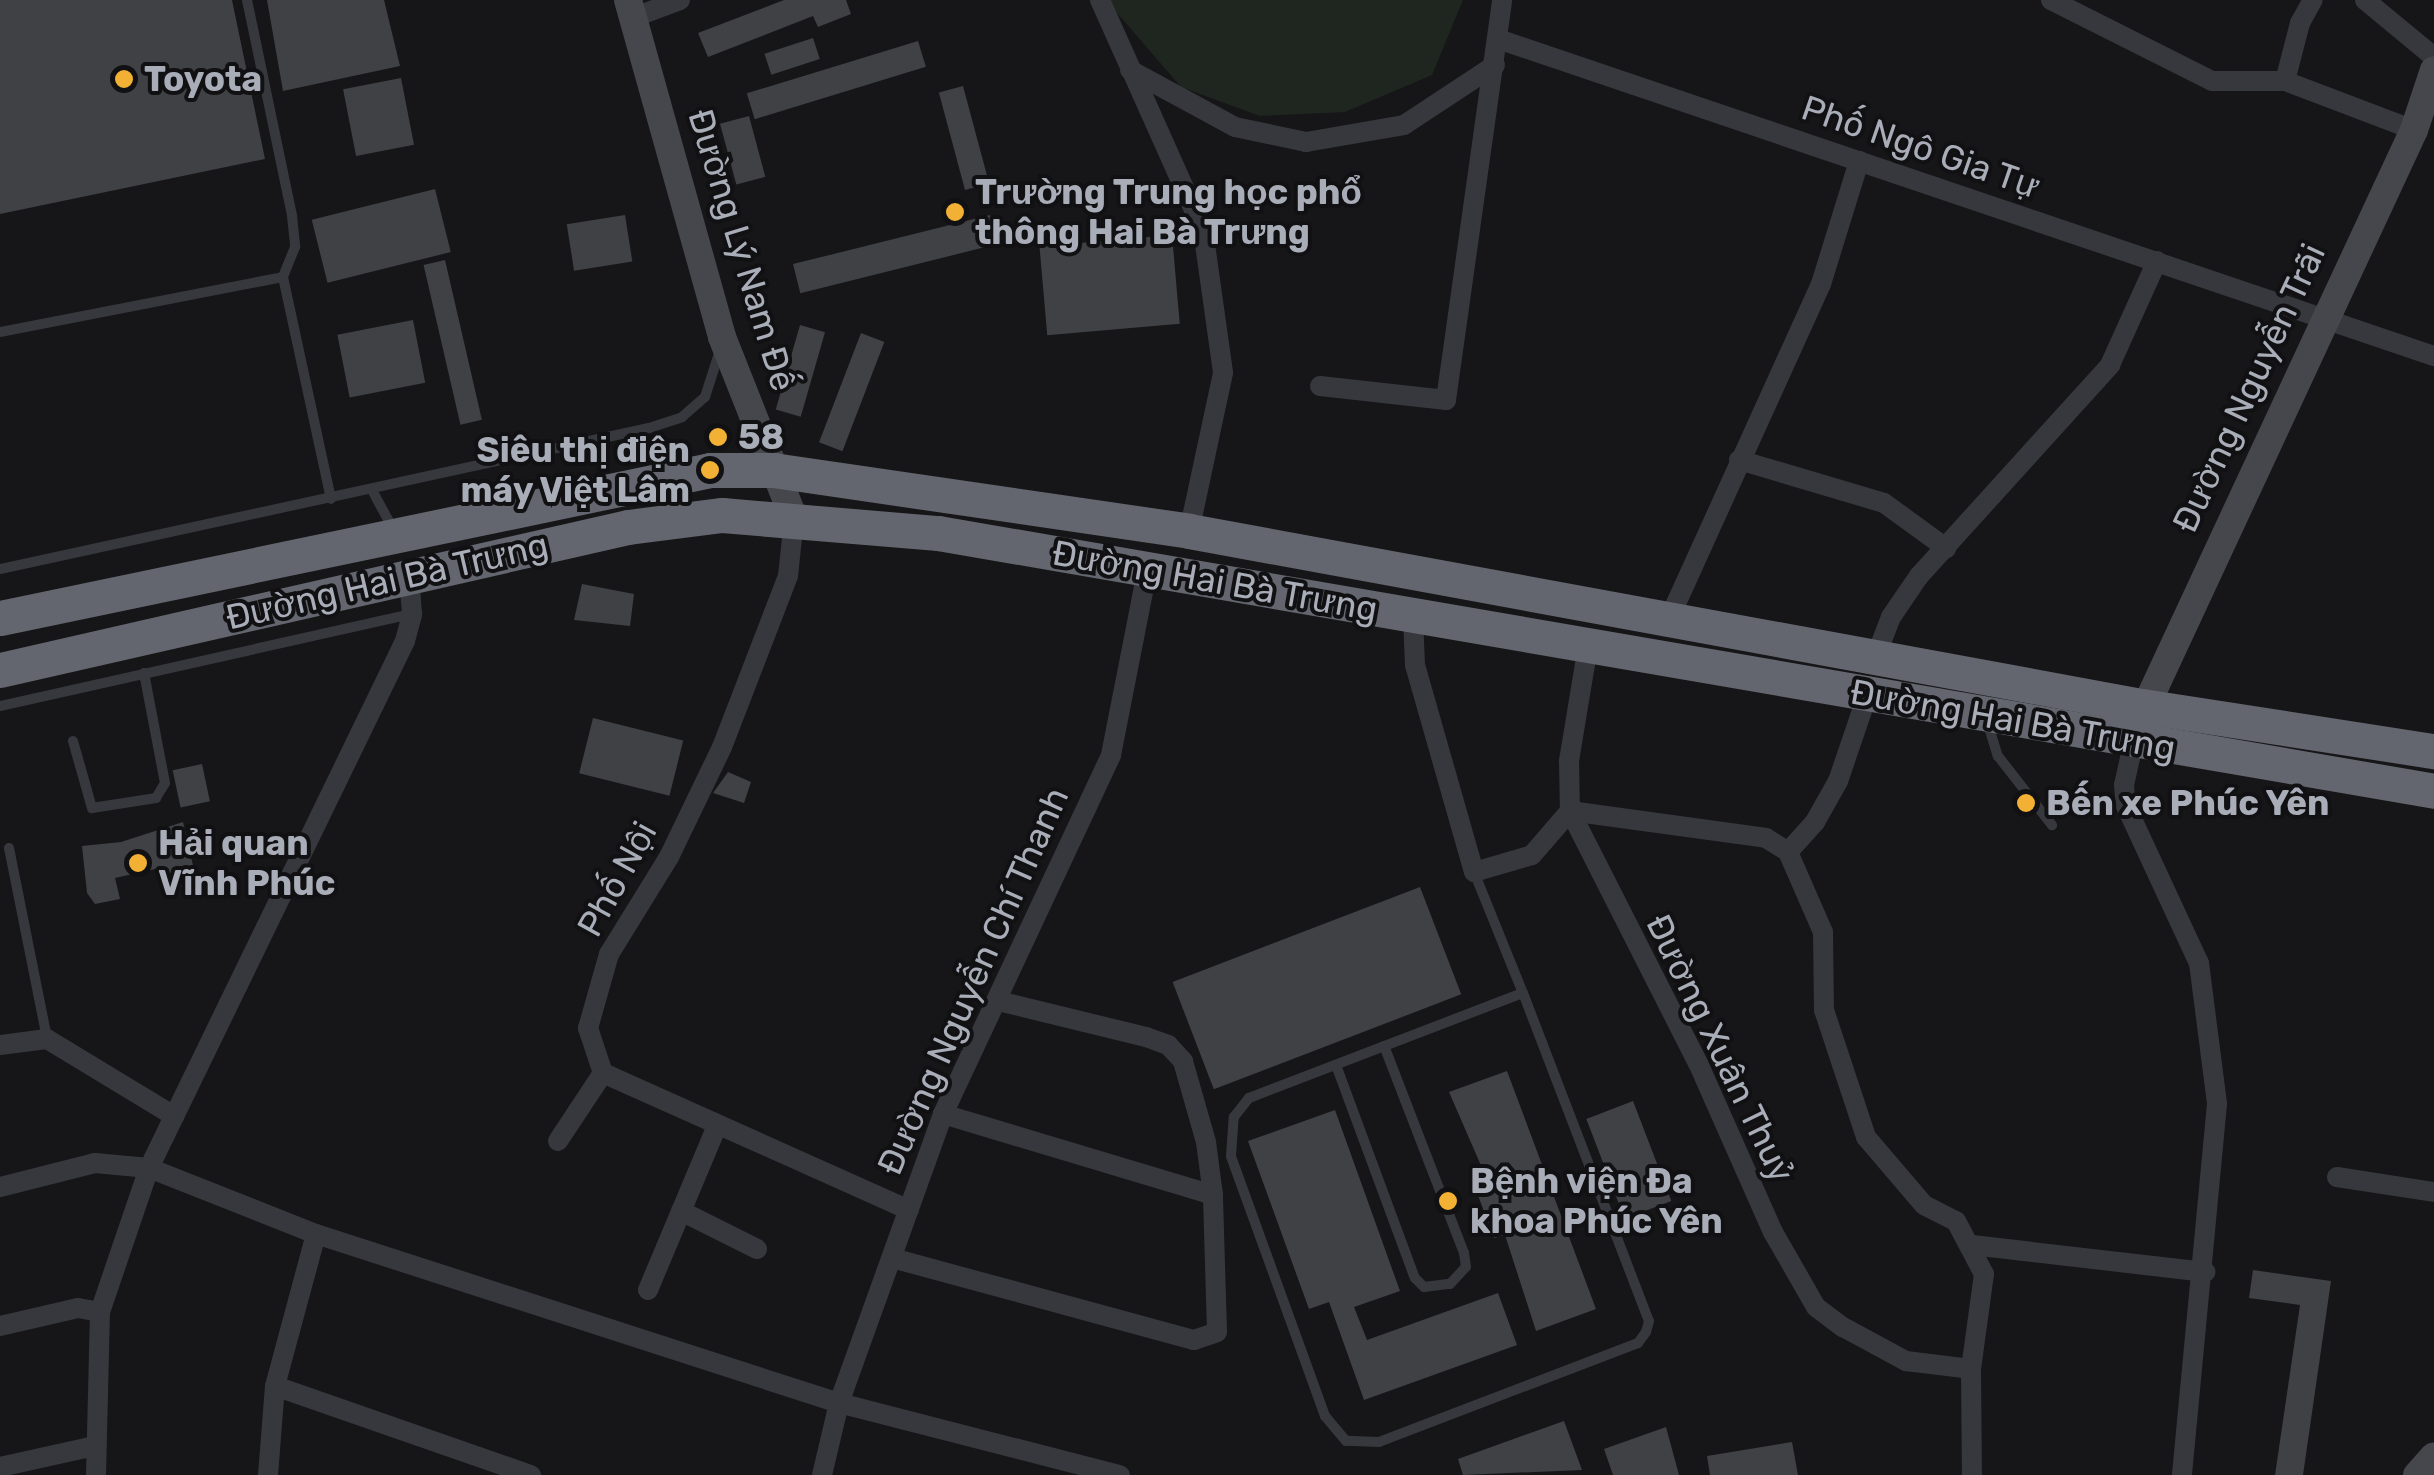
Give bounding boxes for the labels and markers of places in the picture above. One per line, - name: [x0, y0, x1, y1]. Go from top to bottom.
- place label: Toyota: [144, 58, 262, 100]
- marker: Toyota: [113, 68, 135, 90]
- place label: Trường Trung học phổ thông Hai Bà Trưng: [975, 171, 1363, 253]
- marker: Trường Trung học phổ thông Hai Bà Trưng: [944, 201, 966, 223]
- place label: 58: [738, 416, 784, 458]
- marker: 58: [707, 426, 729, 448]
- place label: Siêu thị điện máy Việt Lâm: [459, 429, 690, 511]
- marker: Siêu thị điện máy Việt Lâm: [699, 459, 721, 481]
- place label: Bến xe Phúc Yên: [2046, 782, 2331, 824]
- marker: Bến xe Phúc Yên: [2015, 792, 2037, 814]
- place label: Hải quan Vĩnh Phúc: [158, 822, 335, 904]
- marker: Hải quan Vĩnh Phúc: [127, 852, 149, 874]
- place label: Bệnh viện Đa khoa Phúc Yên: [1470, 1160, 1724, 1242]
- marker: Bệnh viện Đa khoa Phúc Yên: [1435, 1188, 1461, 1214]

